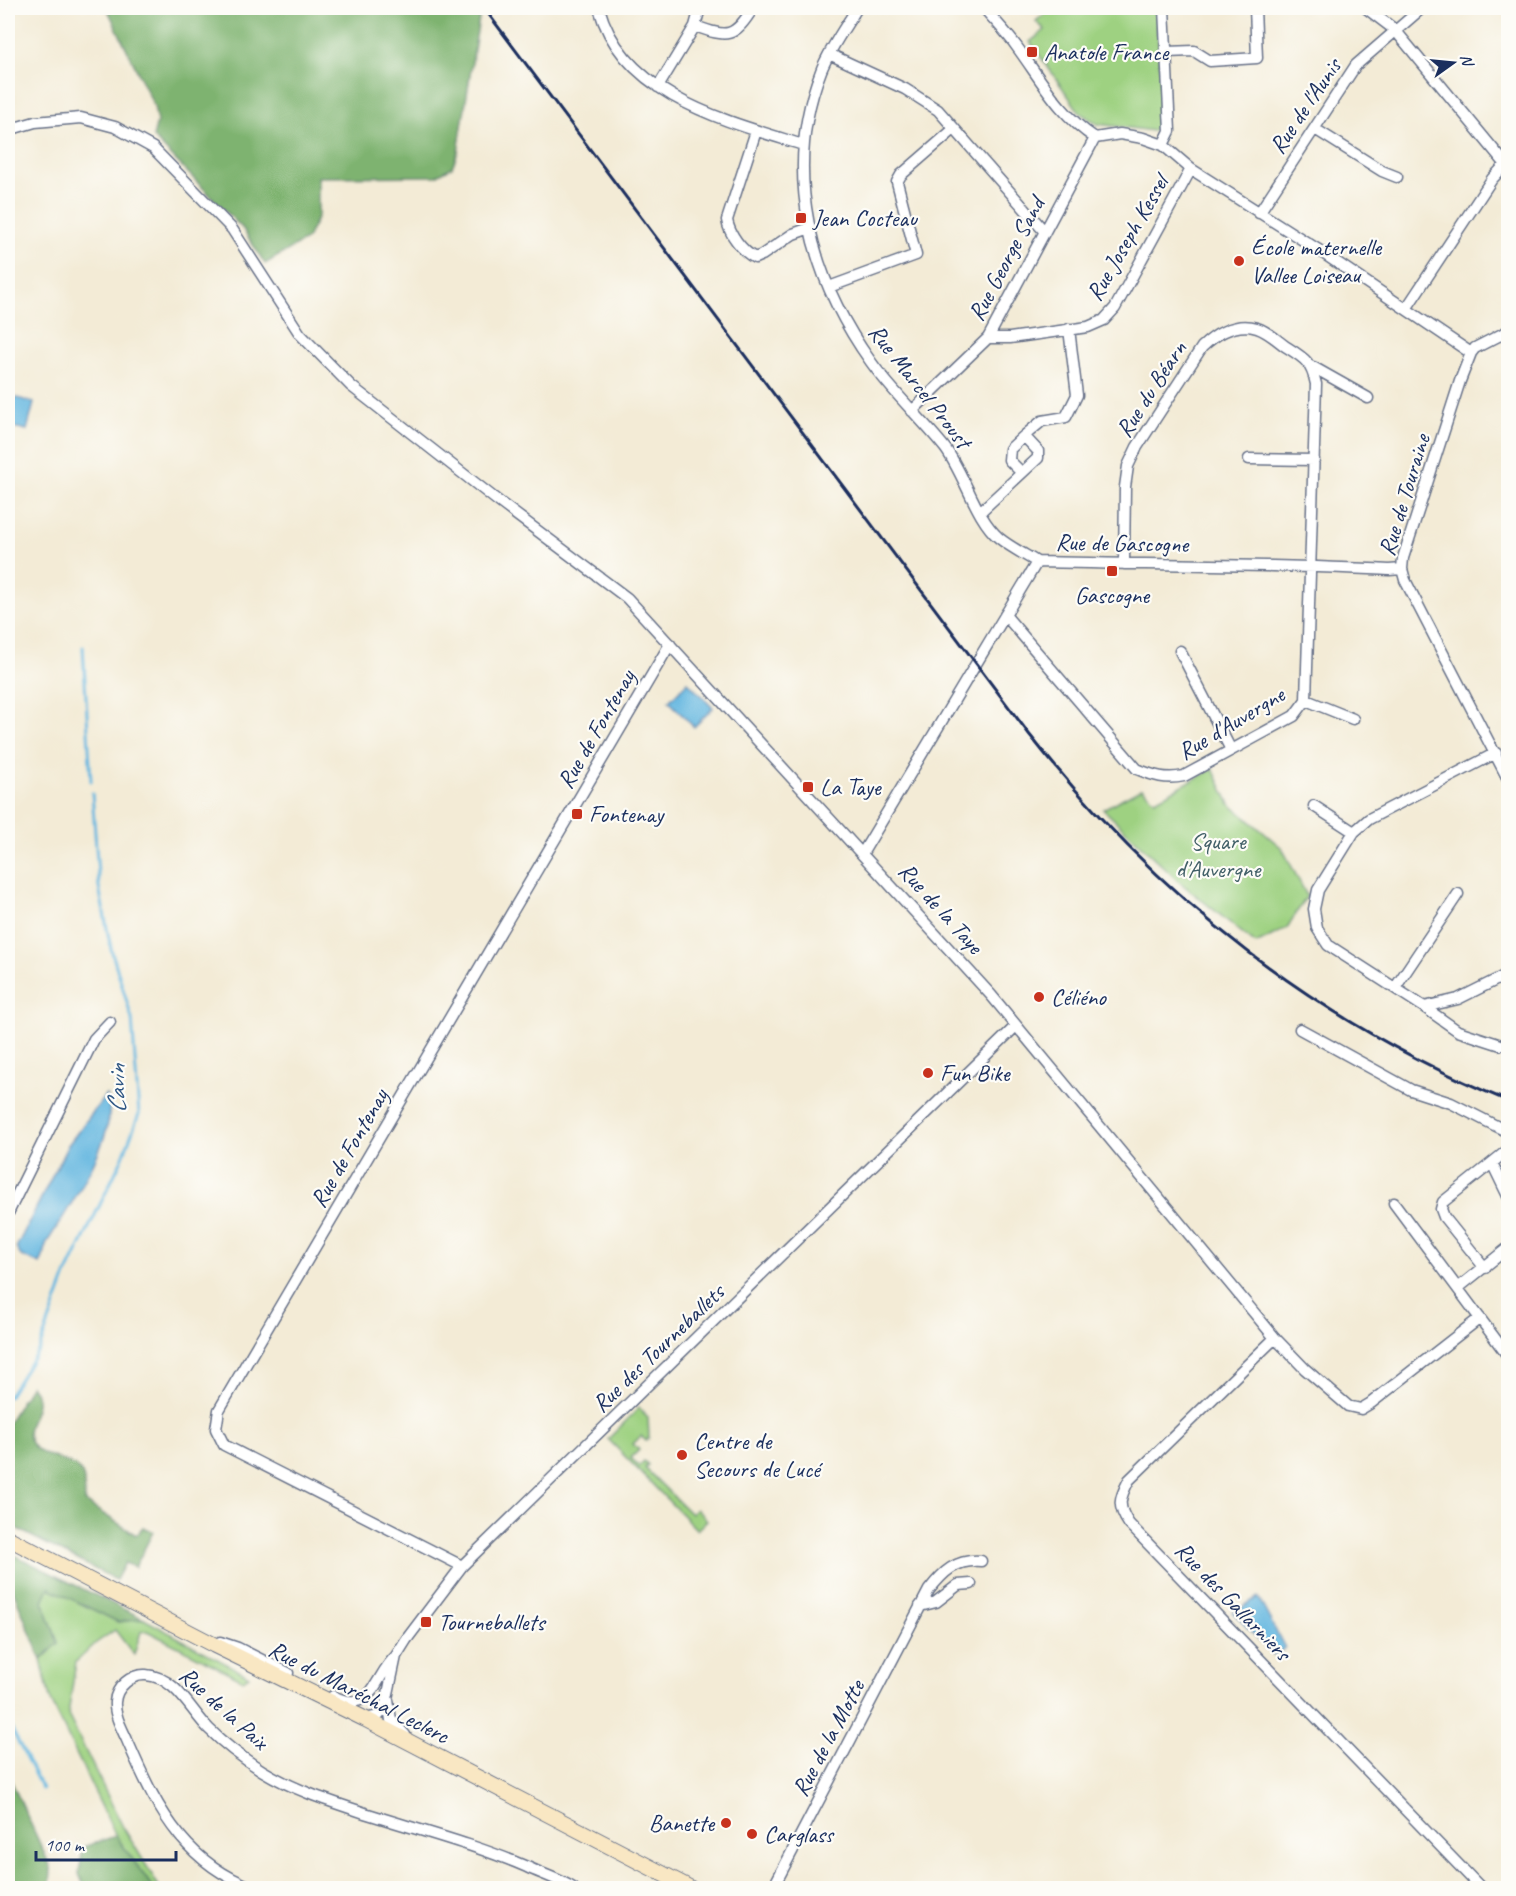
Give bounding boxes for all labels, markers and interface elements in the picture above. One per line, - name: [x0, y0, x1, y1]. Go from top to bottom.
- north arrow: [1423, 33, 1483, 93]
- place label: Anatole France: [1044, 37, 1171, 67]
- marker: Anatole France: [1025, 45, 1039, 59]
- street label: Rue de l'Aunis: [1262, 51, 1349, 159]
- text: N: [1456, 52, 1478, 70]
- street label: Rue Joseph Kessel: [1079, 167, 1177, 306]
- street label: Rue George Sand: [961, 189, 1053, 326]
- place label: Jean Cocteau: [812, 203, 919, 233]
- marker: Jean Cocteau: [794, 211, 808, 225]
- place label: École maternelle Vallee Loiseau: [1251, 232, 1383, 290]
- marker: École maternelle Vallee Loiseau: [1232, 254, 1246, 268]
- street label: Rue Marcel Proust: [862, 318, 980, 457]
- street label: Rue du Béarn: [1109, 335, 1193, 443]
- street label: Rue de Touraine: [1371, 429, 1437, 559]
- street label: Rue de Gascogne: [1055, 527, 1191, 559]
- marker: Gascogne: [1105, 564, 1119, 578]
- place label: Gascogne: [1075, 580, 1151, 610]
- street label: Rue de Fontenay: [550, 663, 643, 794]
- street label: Rue d'Auvergne: [1172, 678, 1292, 767]
- place label: La Taye: [820, 772, 883, 802]
- marker: La Taye: [801, 780, 815, 794]
- place label: Fontenay: [589, 799, 665, 829]
- marker: Fontenay: [570, 807, 584, 821]
- park label: Square d'Auvergne: [1176, 826, 1262, 884]
- street label: Rue de la Taye: [892, 856, 991, 962]
- place label: Céliéno: [1051, 982, 1107, 1012]
- marker: Céliéno: [1032, 990, 1046, 1004]
- place label: Fun Bike: [940, 1058, 1012, 1088]
- water label: Cavin: [100, 1063, 133, 1113]
- marker: Fun Bike: [921, 1066, 935, 1080]
- street label: Rue de Fontenay: [303, 1082, 396, 1213]
- street label: Rue des Tourneballets: [586, 1276, 732, 1419]
- place label: Centre de Secours de Lucé: [694, 1426, 824, 1484]
- marker: Centre de Secours de Lucé: [675, 1448, 689, 1462]
- street label: Rue des Gallarniers: [1169, 1535, 1299, 1668]
- place label: Tourneballets: [438, 1607, 547, 1637]
- marker: Tourneballets: [419, 1615, 433, 1629]
- street label: Rue du Maréchal Leclerc: [264, 1634, 455, 1751]
- street label: Rue de la Paix: [173, 1660, 276, 1757]
- street label: Rue de la Motte: [785, 1673, 872, 1801]
- place label: Banette: [649, 1808, 716, 1838]
- marker: Banette: [719, 1816, 733, 1830]
- place label: Carglass: [764, 1819, 835, 1849]
- scale bar: [36, 1824, 176, 1862]
- marker: Carglass: [745, 1827, 759, 1841]
- text: 100 m: [45, 1834, 86, 1856]

